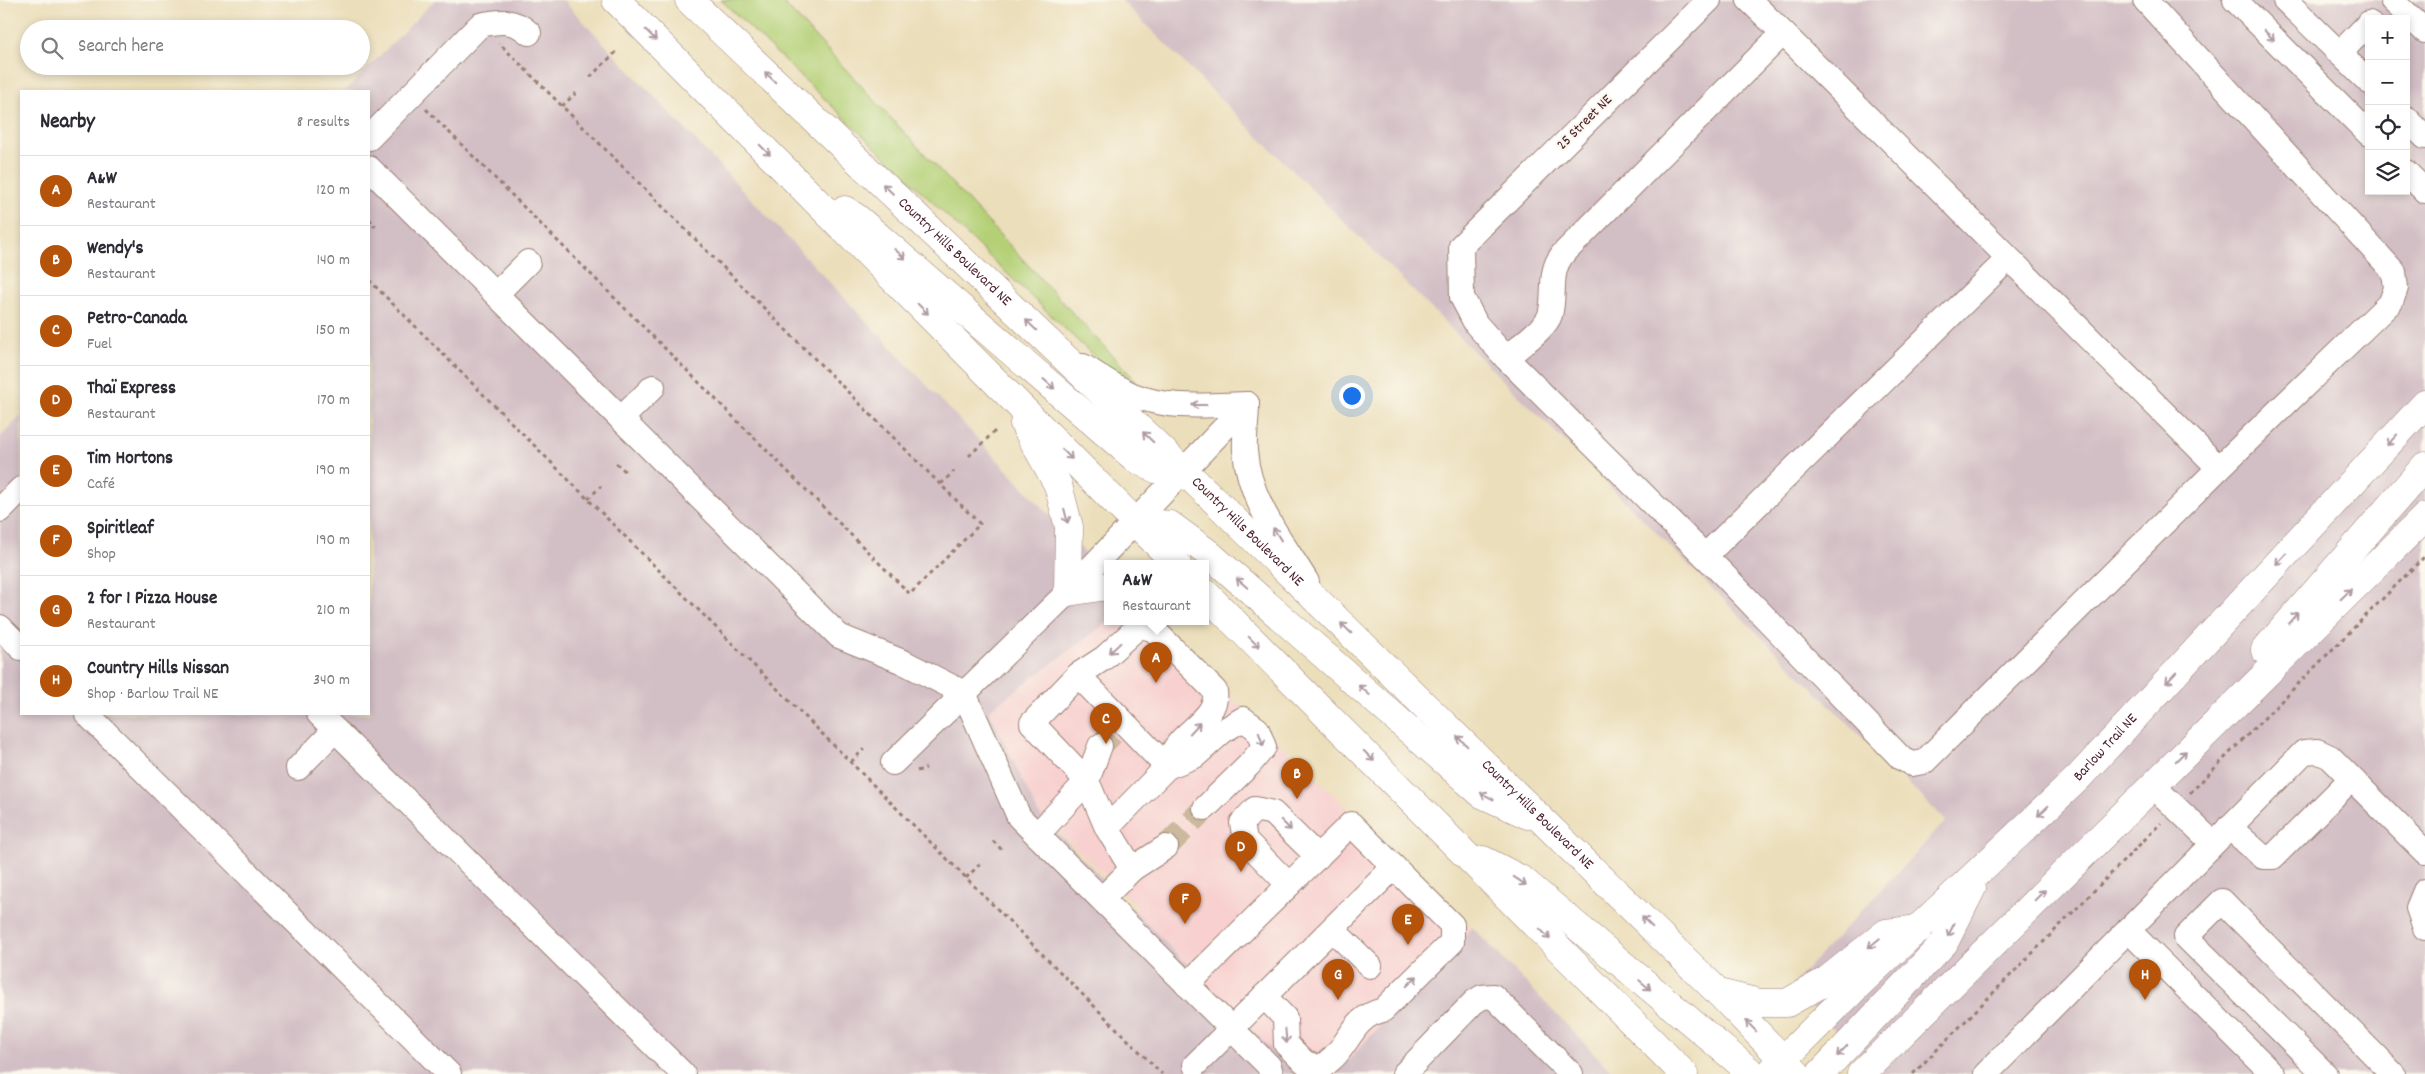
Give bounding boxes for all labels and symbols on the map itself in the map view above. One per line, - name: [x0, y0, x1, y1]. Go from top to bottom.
- one-way arrow: [644, 28, 656, 40]
- one-way arrow: [2263, 29, 2276, 41]
- one-way arrow: [763, 71, 776, 83]
- street label: 25 Street NE: [1552, 90, 1618, 156]
- one-way arrow: [759, 144, 771, 156]
- one-way arrow: [881, 183, 894, 195]
- street label: Country Hills Boulevard NE: [892, 193, 1016, 312]
- one-way arrow: [893, 249, 906, 260]
- one-way arrow: [916, 302, 928, 314]
- one-way arrow: [1024, 319, 1037, 331]
- one-way arrow: [1042, 378, 1055, 390]
- your location: [1339, 383, 1365, 409]
- one-way arrow: [1191, 400, 1207, 410]
- one-way arrow: [1142, 431, 1155, 443]
- one-way arrow: [2386, 433, 2398, 446]
- one-way arrow: [1061, 447, 1073, 460]
- street label: Country Hills Boulevard NE: [1186, 472, 1308, 592]
- one-way arrow: [1062, 508, 1071, 524]
- one-way arrow: [1272, 527, 1282, 541]
- one-way arrow: [2275, 552, 2287, 565]
- one-way arrow: [1236, 577, 1249, 588]
- one-way arrow: [2340, 588, 2352, 600]
- one-way arrow: [2287, 612, 2299, 625]
- one-way arrow: [1339, 622, 1352, 634]
- one-way arrow: [1248, 635, 1260, 648]
- one-way arrow: [1108, 642, 1121, 654]
- pin: A: [1140, 642, 1172, 683]
- one-way arrow: [2165, 672, 2177, 684]
- one-way arrow: [1358, 684, 1371, 696]
- pin: C: [1090, 703, 1122, 744]
- street label: Barlow Trail NE: [2069, 709, 2143, 787]
- one-way arrow: [1189, 721, 1201, 734]
- one-way arrow: [1257, 730, 1266, 746]
- one-way arrow: [1456, 735, 1468, 747]
- one-way arrow: [1363, 750, 1375, 763]
- one-way arrow: [2175, 750, 2187, 763]
- street label: Country Hills Boulevard NE: [1476, 755, 1598, 875]
- pin: B: [1281, 758, 1313, 799]
- one-way arrow: [1480, 791, 1495, 801]
- one-way arrow: [2037, 805, 2049, 818]
- one-way arrow: [1280, 819, 1292, 831]
- pin: D: [1225, 831, 1257, 872]
- one-way arrow: [1513, 876, 1527, 886]
- pin: F: [1169, 883, 1201, 924]
- one-way arrow: [2034, 889, 2047, 901]
- pin: E: [1392, 904, 1424, 945]
- one-way arrow: [1641, 916, 1653, 928]
- one-way arrow: [1946, 923, 1956, 938]
- one-way arrow: [1539, 928, 1551, 940]
- one-way arrow: [1868, 937, 1881, 948]
- pin: G: [1322, 959, 1354, 1000]
- pin: H: [2129, 959, 2161, 1000]
- one-way arrow: [1406, 975, 1418, 987]
- one-way arrow: [1638, 979, 1651, 990]
- one-way arrow: [1745, 1020, 1757, 1033]
- one-way arrow: [1282, 1027, 1291, 1043]
- one-way arrow: [1836, 1044, 1848, 1057]

